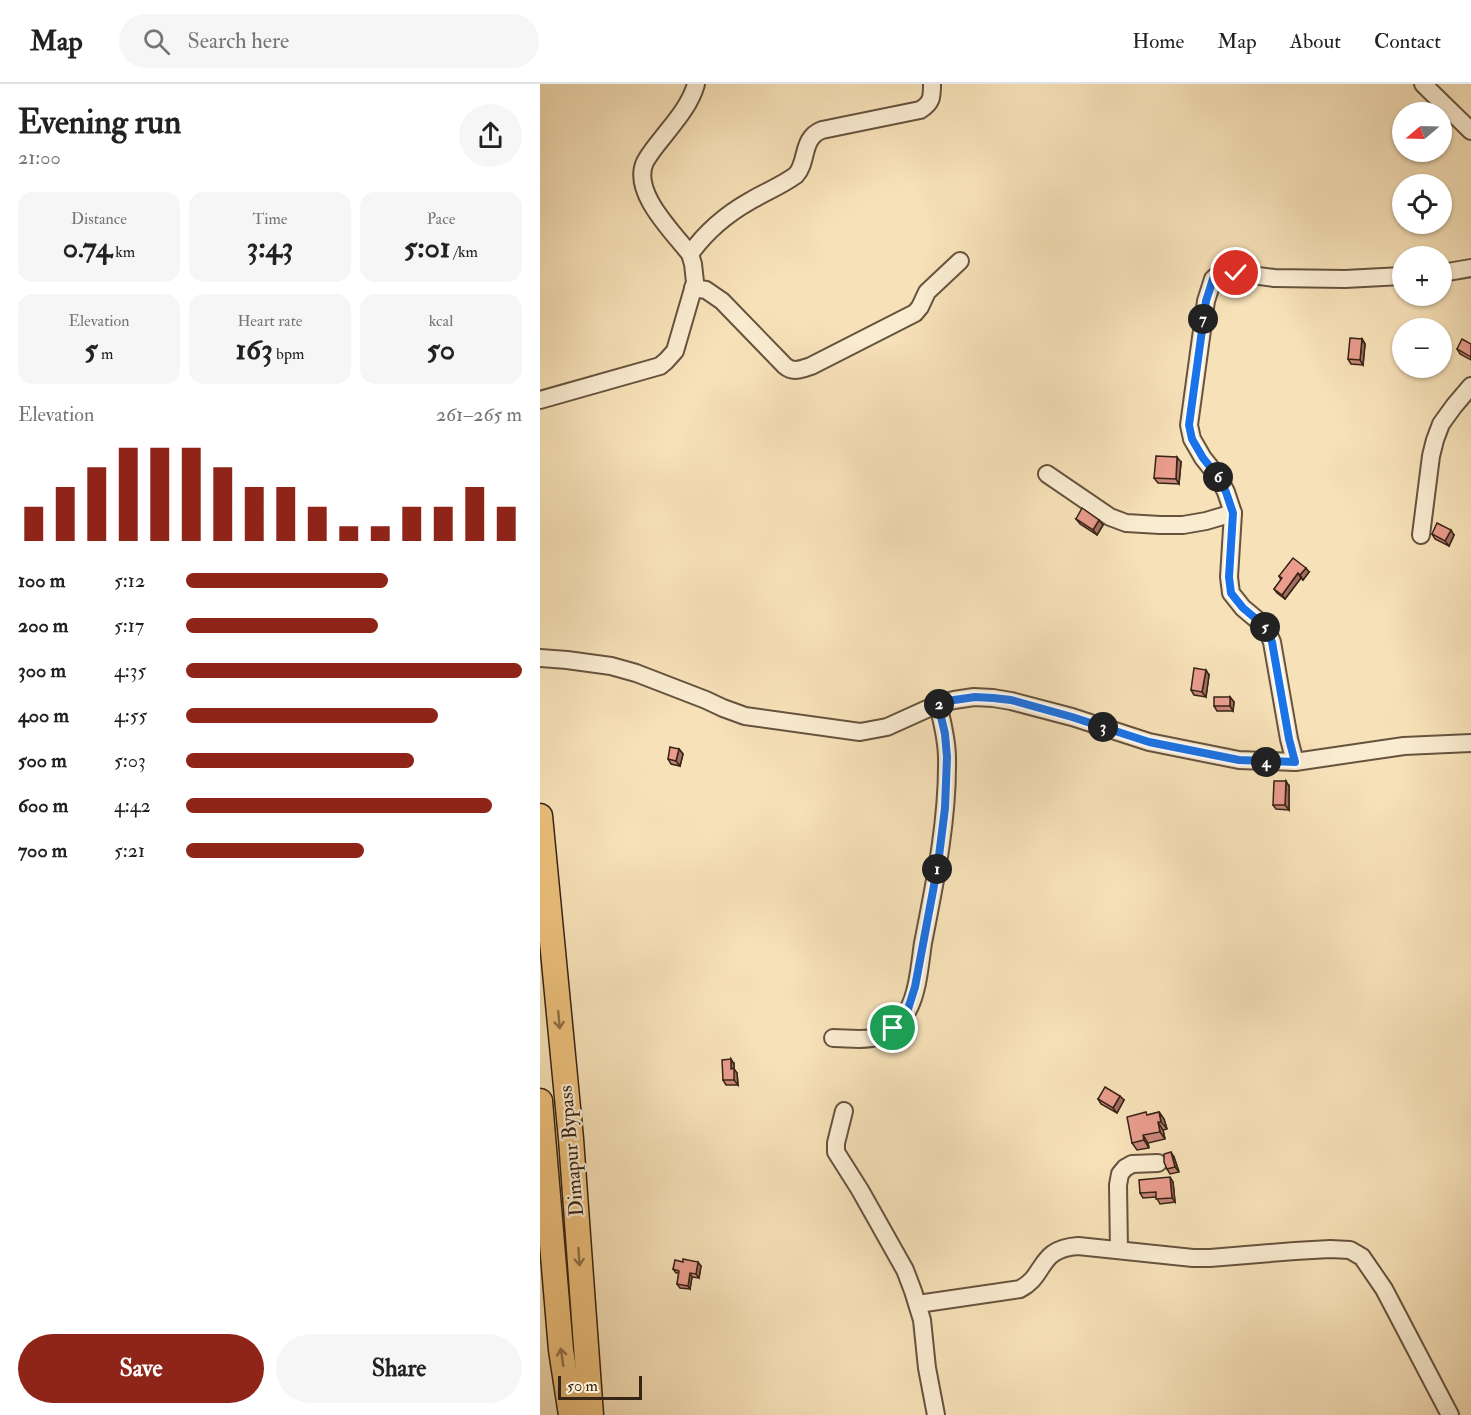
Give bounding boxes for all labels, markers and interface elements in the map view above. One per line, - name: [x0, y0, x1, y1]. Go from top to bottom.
- search box: [119, 14, 539, 68]
- text: Map: [30, 24, 83, 59]
- icon: search: [140, 25, 173, 58]
- text: Search here: [188, 27, 289, 55]
- text: Home: [1132, 28, 1184, 55]
- text: Map: [1217, 28, 1257, 55]
- text: About: [1290, 28, 1341, 55]
- text: Contact: [1374, 28, 1441, 55]
- text: Evening run: [18, 102, 181, 143]
- north arrow: [1392, 102, 1452, 162]
- map controls: [1392, 102, 1452, 378]
- button: share: [459, 104, 522, 167]
- text: 21:00: [18, 145, 61, 170]
- button: locate: [1392, 174, 1452, 234]
- text: Distance: [71, 209, 127, 229]
- text: Time: [253, 209, 287, 229]
- text: Pace: [427, 209, 455, 229]
- text: 0.74: [63, 229, 112, 266]
- text: 3:43: [247, 229, 293, 266]
- text: 5:01: [404, 229, 450, 266]
- text: km: [112, 242, 135, 262]
- text: /km: [450, 242, 478, 262]
- button: +: [1392, 246, 1452, 306]
- pin: [1210, 247, 1261, 298]
- icon: check: [1219, 256, 1252, 289]
- pin: 7: [1188, 304, 1218, 334]
- text: 7: [1199, 309, 1207, 329]
- text: Elevation: [69, 311, 129, 331]
- text: Heart rate: [237, 311, 303, 331]
- text: kcal: [429, 311, 453, 331]
- button: −: [1392, 318, 1452, 378]
- text: 5: [85, 331, 98, 368]
- text: 163: [236, 331, 273, 368]
- text: 50: [427, 331, 455, 368]
- text: m: [98, 344, 113, 364]
- text: bpm: [273, 344, 304, 364]
- text: Elevation: [18, 402, 94, 427]
- text: 261–265 m: [436, 402, 522, 427]
- pin: 6: [1203, 462, 1233, 492]
- text: 6: [1214, 467, 1222, 487]
- text: 100 m: [18, 568, 65, 593]
- text: 5:12: [114, 568, 145, 593]
- pin: 5: [1250, 612, 1280, 642]
- text: 200 m: [18, 613, 68, 638]
- text: 5:17: [114, 613, 144, 638]
- text: 5: [1261, 617, 1269, 637]
- text: 300 m: [18, 658, 66, 683]
- text: 4:35: [114, 658, 146, 683]
- pin: 2: [924, 689, 954, 719]
- text: 2: [935, 694, 943, 714]
- text: 400 m: [18, 703, 69, 728]
- text: 4:55: [114, 703, 147, 728]
- pin: 3: [1088, 712, 1118, 742]
- text: 3: [1100, 717, 1106, 737]
- pin: 4: [1251, 747, 1281, 777]
- text: 500 m: [18, 748, 67, 773]
- text: 5:03: [114, 748, 146, 773]
- text: 4: [1262, 752, 1270, 772]
- text: 600 m: [18, 793, 68, 818]
- text: 4:42: [114, 793, 151, 818]
- text: 700 m: [18, 838, 67, 863]
- text: 5:21: [114, 838, 145, 863]
- pin: 1: [922, 854, 952, 884]
- text: 1: [934, 859, 940, 879]
- pin: [867, 1002, 918, 1053]
- one-way arrow: [554, 1010, 565, 1030]
- icon: arrive: [876, 1011, 909, 1044]
- street label: Dimapur Bypass: [553, 1084, 590, 1217]
- one-way arrow: [574, 1246, 585, 1266]
- button: Save: [18, 1334, 264, 1403]
- button: Share: [276, 1334, 522, 1403]
- one-way arrow: [557, 1348, 568, 1367]
- scale bar: [558, 1373, 642, 1400]
- text: 50 m: [567, 1376, 598, 1396]

